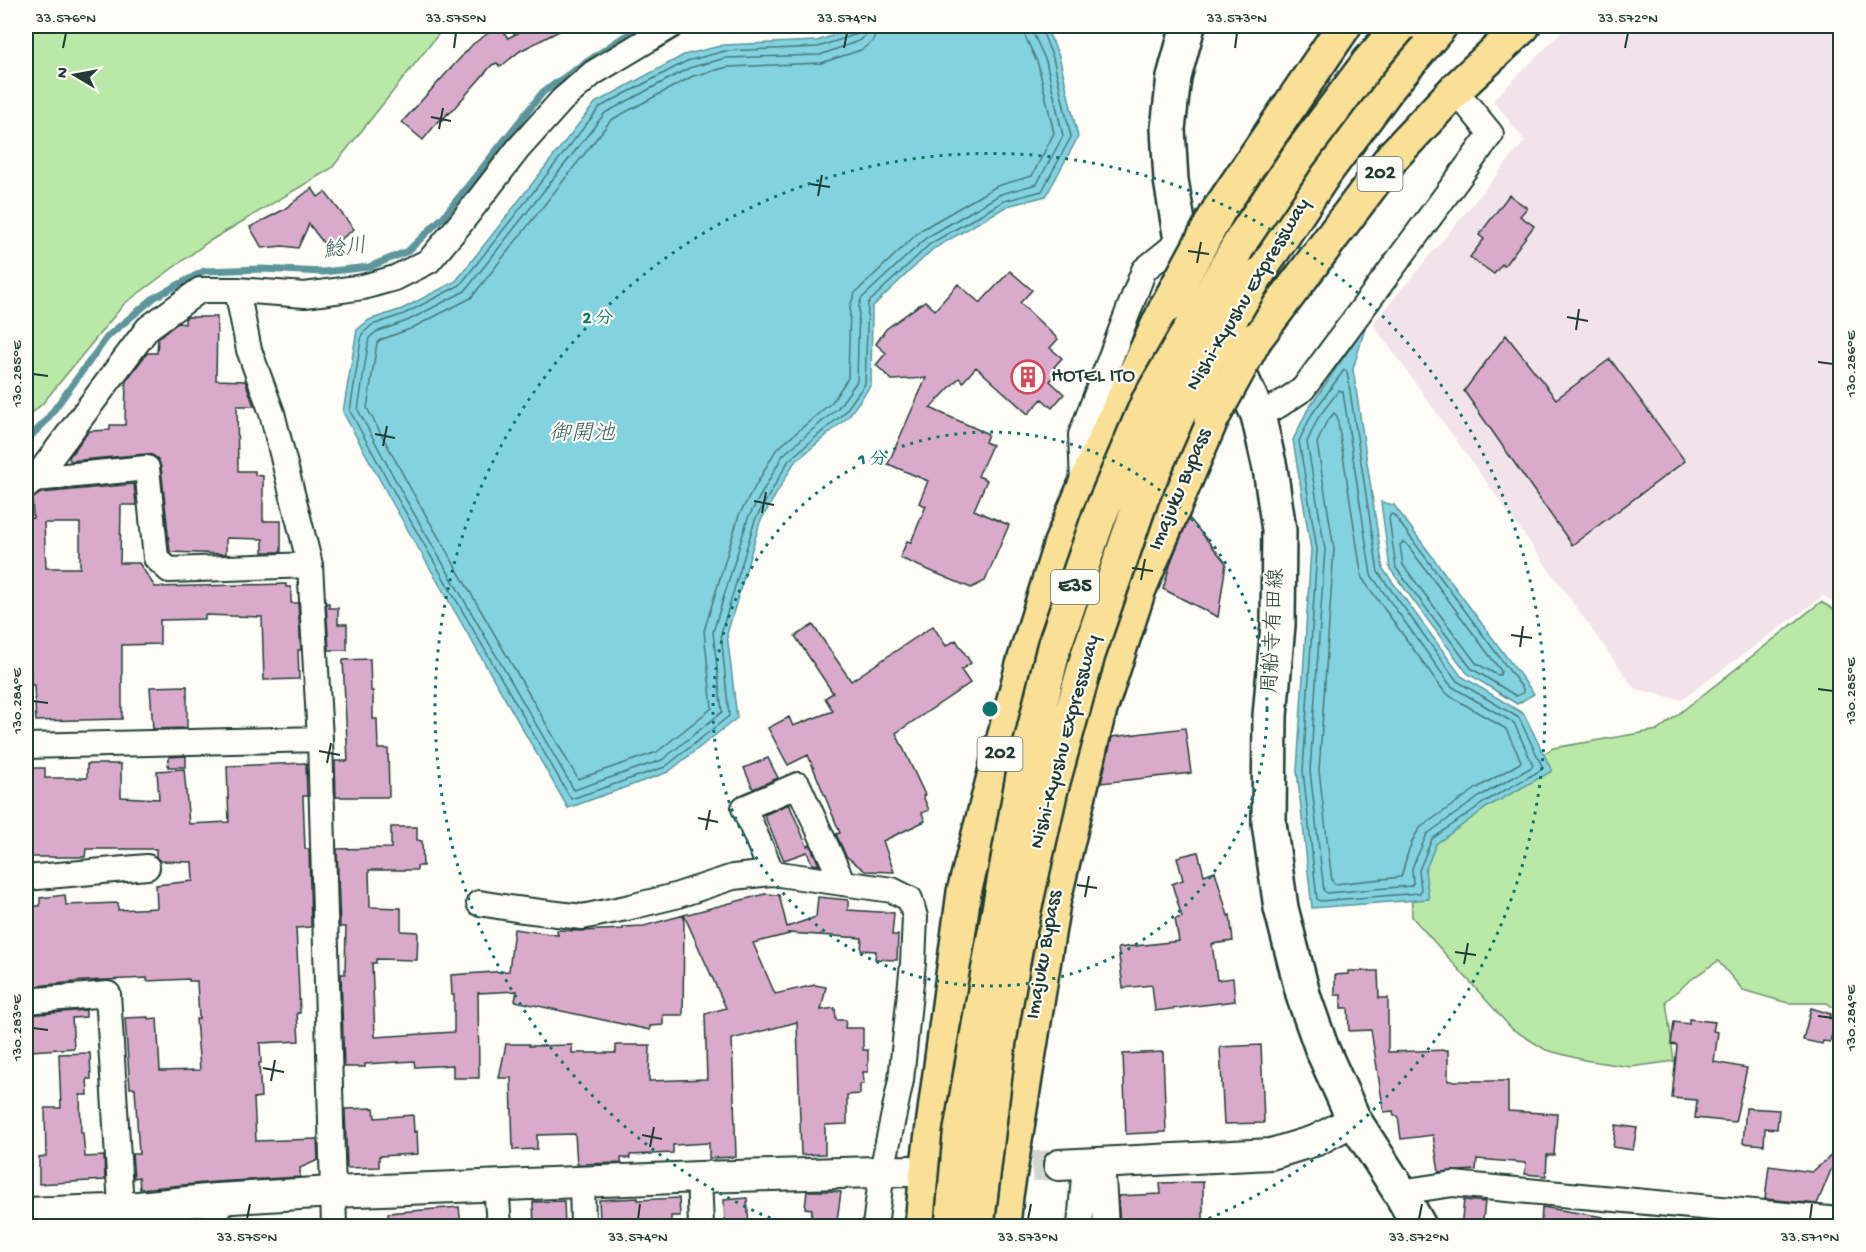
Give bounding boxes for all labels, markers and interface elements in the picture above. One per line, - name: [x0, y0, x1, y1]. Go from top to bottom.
- text: 33.576°N: [35, 10, 96, 28]
- text: 33.575°N: [425, 10, 486, 28]
- text: 33.574°N: [816, 10, 877, 28]
- text: 33.573°N: [1206, 10, 1267, 28]
- text: 33.572°N: [1597, 10, 1658, 28]
- north arrow: [45, 45, 105, 105]
- text: N: [53, 66, 74, 80]
- road number: 202: [1358, 157, 1402, 191]
- street label: Nishi-Kyushu Expressway: [1182, 194, 1316, 396]
- water label: 鯰川: [321, 233, 369, 266]
- text: 2 分: [582, 308, 614, 330]
- text: 130.286°E: [1843, 330, 1861, 398]
- text: 130.285°E: [9, 340, 27, 408]
- building icon: HOTEL ITO: [1010, 359, 1046, 395]
- place label: HOTEL ITO: [1051, 365, 1136, 390]
- water label: 御開池: [549, 421, 616, 448]
- street label: Imajuku Bypass: [1144, 424, 1218, 555]
- text: 1 分: [857, 449, 888, 471]
- street label: 周船寺有田線: [1257, 567, 1291, 695]
- road number: E35: [1051, 570, 1099, 604]
- street label: Nishi-Kyushu Expressway: [1025, 632, 1107, 852]
- text: 130.285°E: [1843, 657, 1861, 725]
- text: 130.284°E: [9, 667, 27, 735]
- centre of rings: [980, 699, 1000, 719]
- road number: 202: [978, 737, 1022, 771]
- street label: Imajuku Bypass: [1021, 887, 1069, 1021]
- text: 130.284°E: [1843, 984, 1861, 1052]
- text: 130.283°E: [9, 994, 27, 1062]
- text: 33.575°N: [216, 1229, 277, 1247]
- text: 33.574°N: [607, 1229, 668, 1247]
- text: 33.573°N: [997, 1229, 1058, 1247]
- text: 33.572°N: [1388, 1229, 1449, 1247]
- text: 33.571°N: [1780, 1229, 1839, 1247]

